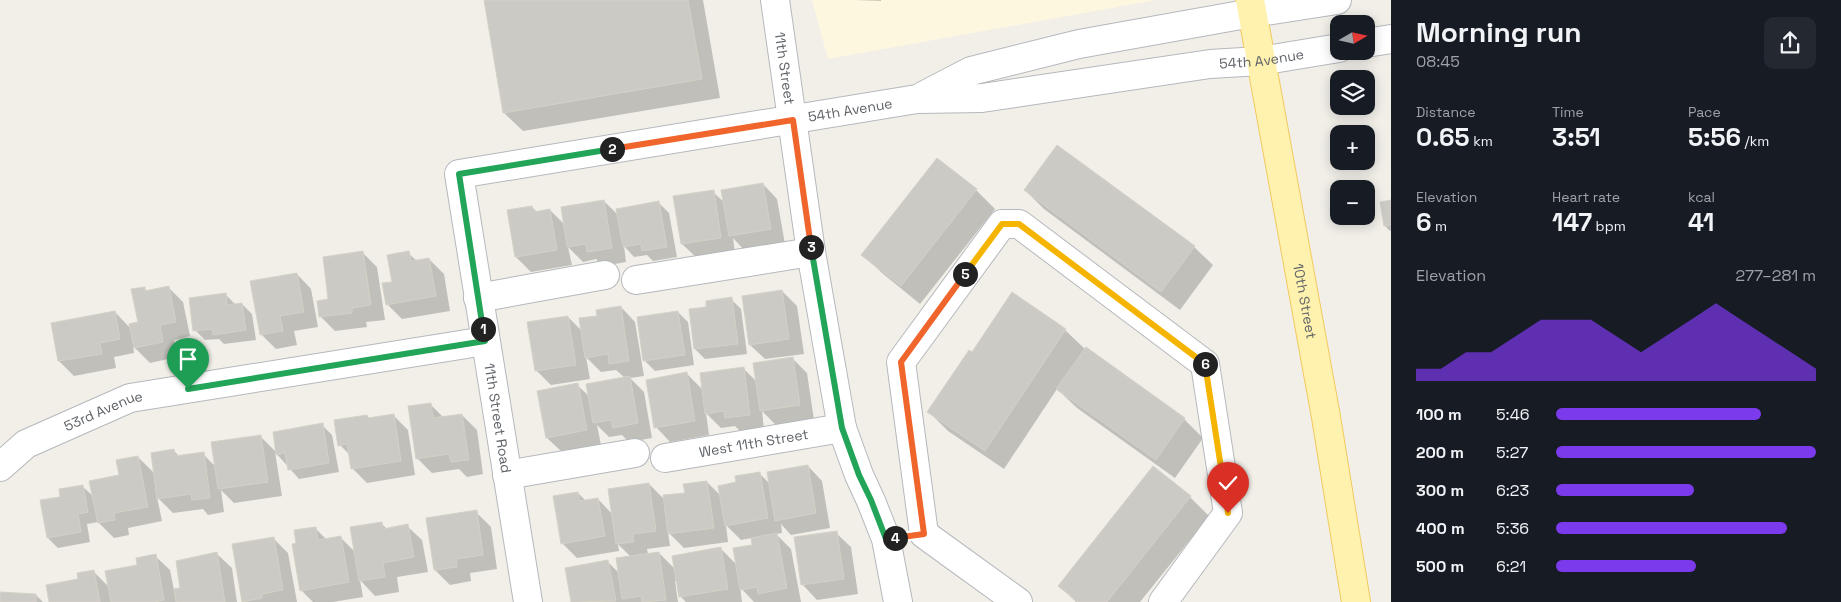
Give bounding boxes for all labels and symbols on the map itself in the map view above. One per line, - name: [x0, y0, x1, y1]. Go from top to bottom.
- north arrow: [1330, 15, 1375, 60]
- street label: 11th Street: [771, 31, 799, 106]
- street label: 54th Avenue: [1219, 45, 1305, 72]
- street label: 54th Avenue: [807, 94, 894, 126]
- pin: 2: [600, 136, 624, 162]
- pin: 3: [798, 234, 824, 260]
- pin: 5: [952, 262, 978, 286]
- street label: 10th Street: [1289, 262, 1321, 340]
- pin: 1: [470, 316, 496, 342]
- pin: [167, 338, 209, 389]
- pin: 6: [1192, 352, 1218, 376]
- street label: 11th Street Road: [480, 362, 516, 474]
- street label: 53rd Avenue: [61, 387, 144, 435]
- street label: West 11th Street: [698, 425, 810, 461]
- pin: [1207, 462, 1249, 513]
- pin: 4: [882, 526, 908, 550]

